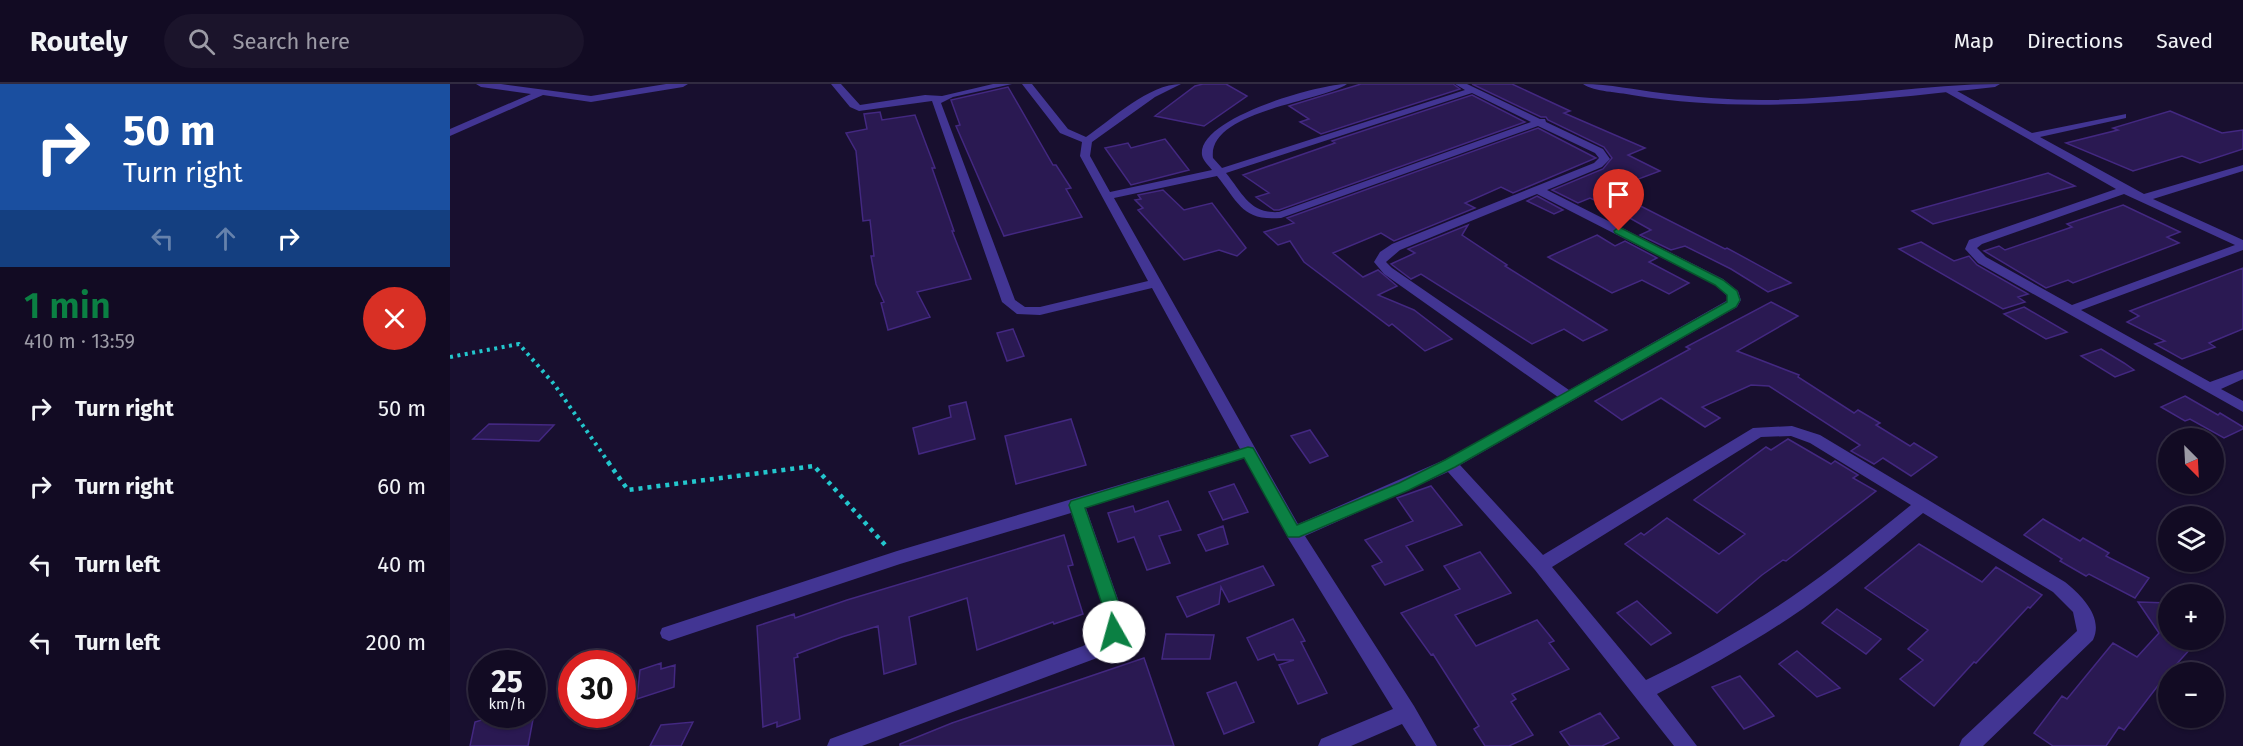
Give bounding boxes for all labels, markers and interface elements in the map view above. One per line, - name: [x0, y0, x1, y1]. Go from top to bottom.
- search box: [164, 14, 584, 68]
- text: Routely: [30, 25, 128, 58]
- icon: search: [185, 25, 218, 58]
- text: Search here: [233, 28, 350, 55]
- text: Map: [1954, 28, 1994, 54]
- text: Directions: [2027, 28, 2123, 54]
- text: Saved: [2156, 28, 2213, 54]
- text: 50 m: [123, 106, 216, 156]
- icon: right: [24, 108, 102, 186]
- text: Turn right: [123, 157, 243, 189]
- pin: [1593, 169, 1644, 231]
- icon: arrive: [1602, 178, 1635, 211]
- icon: left: [146, 222, 179, 255]
- icon: ahead: [209, 222, 242, 255]
- icon: right: [272, 222, 305, 255]
- text: 1 min: [24, 284, 111, 328]
- button: close: [363, 287, 426, 350]
- text: 410 m · 13:59: [24, 329, 135, 353]
- icon: right: [24, 392, 57, 425]
- text: Turn right: [75, 395, 174, 422]
- text: 50 m: [378, 395, 426, 422]
- north arrow: [2158, 428, 2224, 494]
- map controls: [2158, 428, 2224, 728]
- icon: right: [24, 470, 57, 503]
- text: Turn right: [75, 473, 174, 500]
- text: 60 m: [377, 473, 426, 500]
- button: layers: [2158, 506, 2224, 572]
- icon: left: [24, 548, 57, 581]
- text: Turn left: [75, 551, 160, 578]
- text: 40 m: [377, 551, 426, 578]
- button: +: [2158, 584, 2224, 650]
- position arrow: [1082, 600, 1146, 664]
- icon: left: [24, 626, 57, 659]
- text: Turn left: [75, 629, 160, 656]
- text: 200 m: [366, 629, 426, 656]
- speed limit sign: 30: [558, 650, 636, 728]
- button: −: [2158, 662, 2224, 728]
- text: 25: [491, 664, 523, 700]
- text: km/h: [488, 695, 526, 713]

